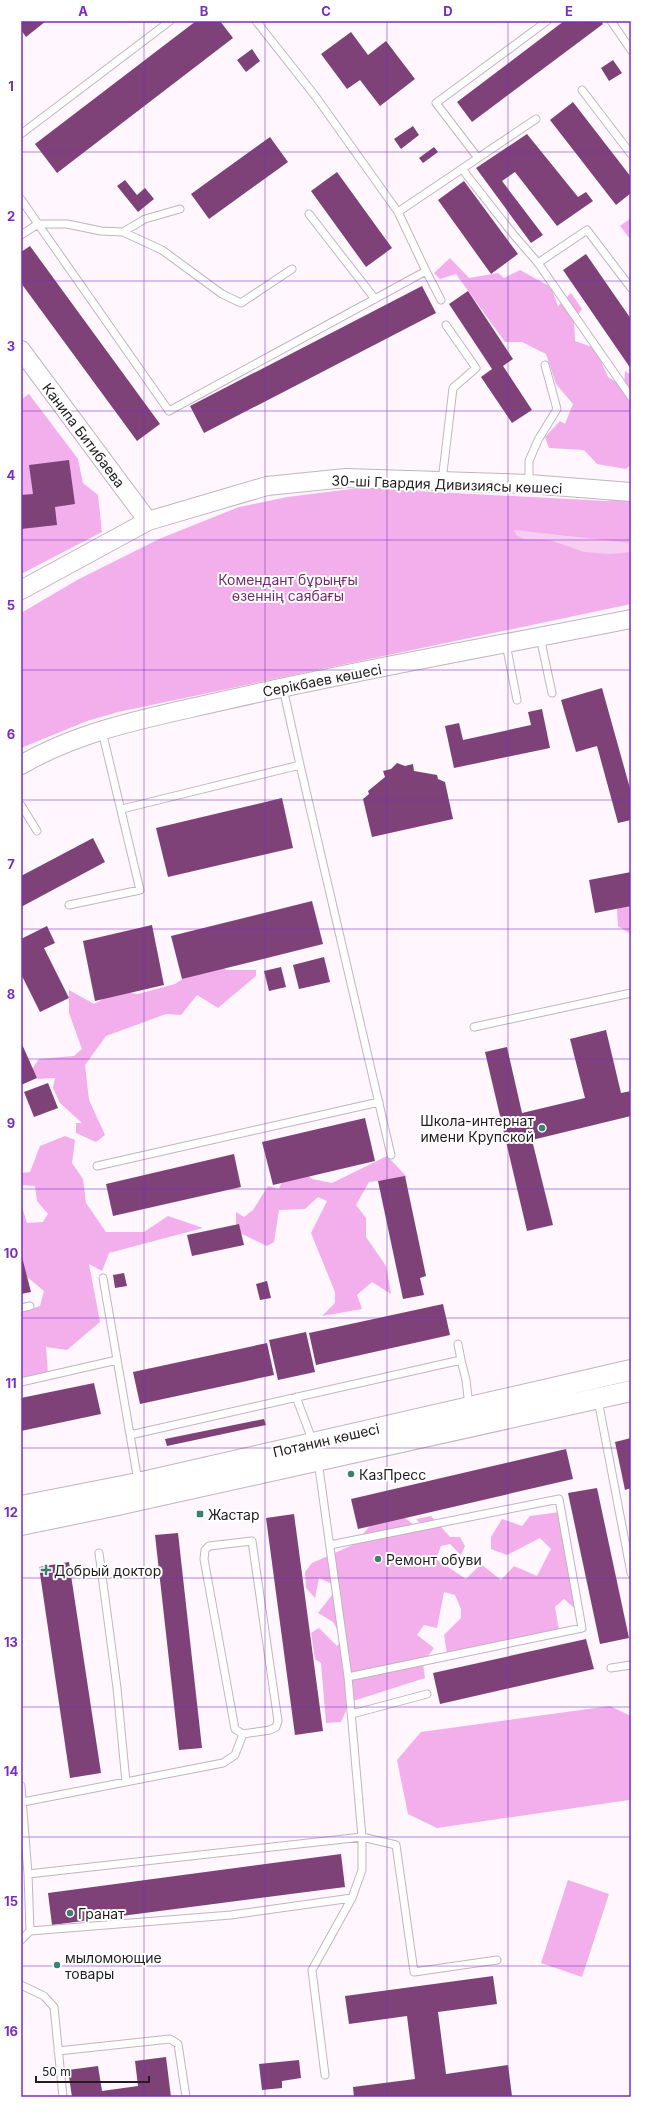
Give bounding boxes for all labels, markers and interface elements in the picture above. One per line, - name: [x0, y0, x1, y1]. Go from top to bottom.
- text: A: [78, 3, 88, 19]
- text: B: [200, 3, 209, 19]
- text: C: [321, 3, 331, 19]
- text: D: [443, 3, 453, 19]
- text: E: [565, 3, 573, 19]
- text: 1: [8, 78, 14, 94]
- text: 2: [7, 208, 15, 224]
- text: 3: [7, 338, 15, 354]
- street label: Канипа Битибаева: [39, 379, 129, 491]
- text: 4: [7, 467, 16, 483]
- street label: 30-ші Гвардия Дивизиясы көшесі: [331, 471, 563, 497]
- park label: Комендант бұрыңғы өзеннің саябағы: [218, 571, 358, 604]
- text: 5: [7, 597, 15, 613]
- street label: Серікбаев көшесі: [261, 660, 383, 700]
- text: 6: [7, 726, 15, 742]
- text: 7: [7, 856, 15, 872]
- text: 8: [7, 986, 15, 1002]
- place label: Школа-интернат имени Крупской: [420, 1112, 534, 1145]
- text: 9: [7, 1115, 15, 1131]
- marker: Школа-интернат имени Крупской: [537, 1123, 547, 1133]
- text: 10: [4, 1245, 18, 1261]
- text: 11: [5, 1375, 17, 1391]
- street label: Потанин көшесі: [271, 1419, 381, 1461]
- place label: КазПресс: [359, 1466, 426, 1483]
- marker: КазПресс: [346, 1469, 356, 1479]
- text: 12: [4, 1504, 18, 1520]
- place label: Жастар: [208, 1506, 259, 1523]
- marker: Жастар: [195, 1509, 205, 1519]
- place label: Ремонт обуви: [386, 1551, 482, 1568]
- marker: Ремонт обуви: [373, 1554, 383, 1564]
- place label: Добрый доктор: [54, 1562, 161, 1579]
- marker: Добрый доктор: [41, 1565, 51, 1575]
- text: 13: [4, 1634, 18, 1650]
- text: 14: [4, 1763, 18, 1779]
- text: 15: [4, 1893, 18, 1909]
- place label: Гранат: [78, 1905, 125, 1922]
- marker: Гранат: [65, 1908, 75, 1918]
- place label: мыломоющие товары: [65, 1949, 162, 1982]
- marker: мыломоющие товары: [52, 1960, 62, 1970]
- text: 16: [4, 2023, 18, 2039]
- scale bar: [36, 2058, 149, 2084]
- text: 50 m: [42, 2064, 71, 2079]

